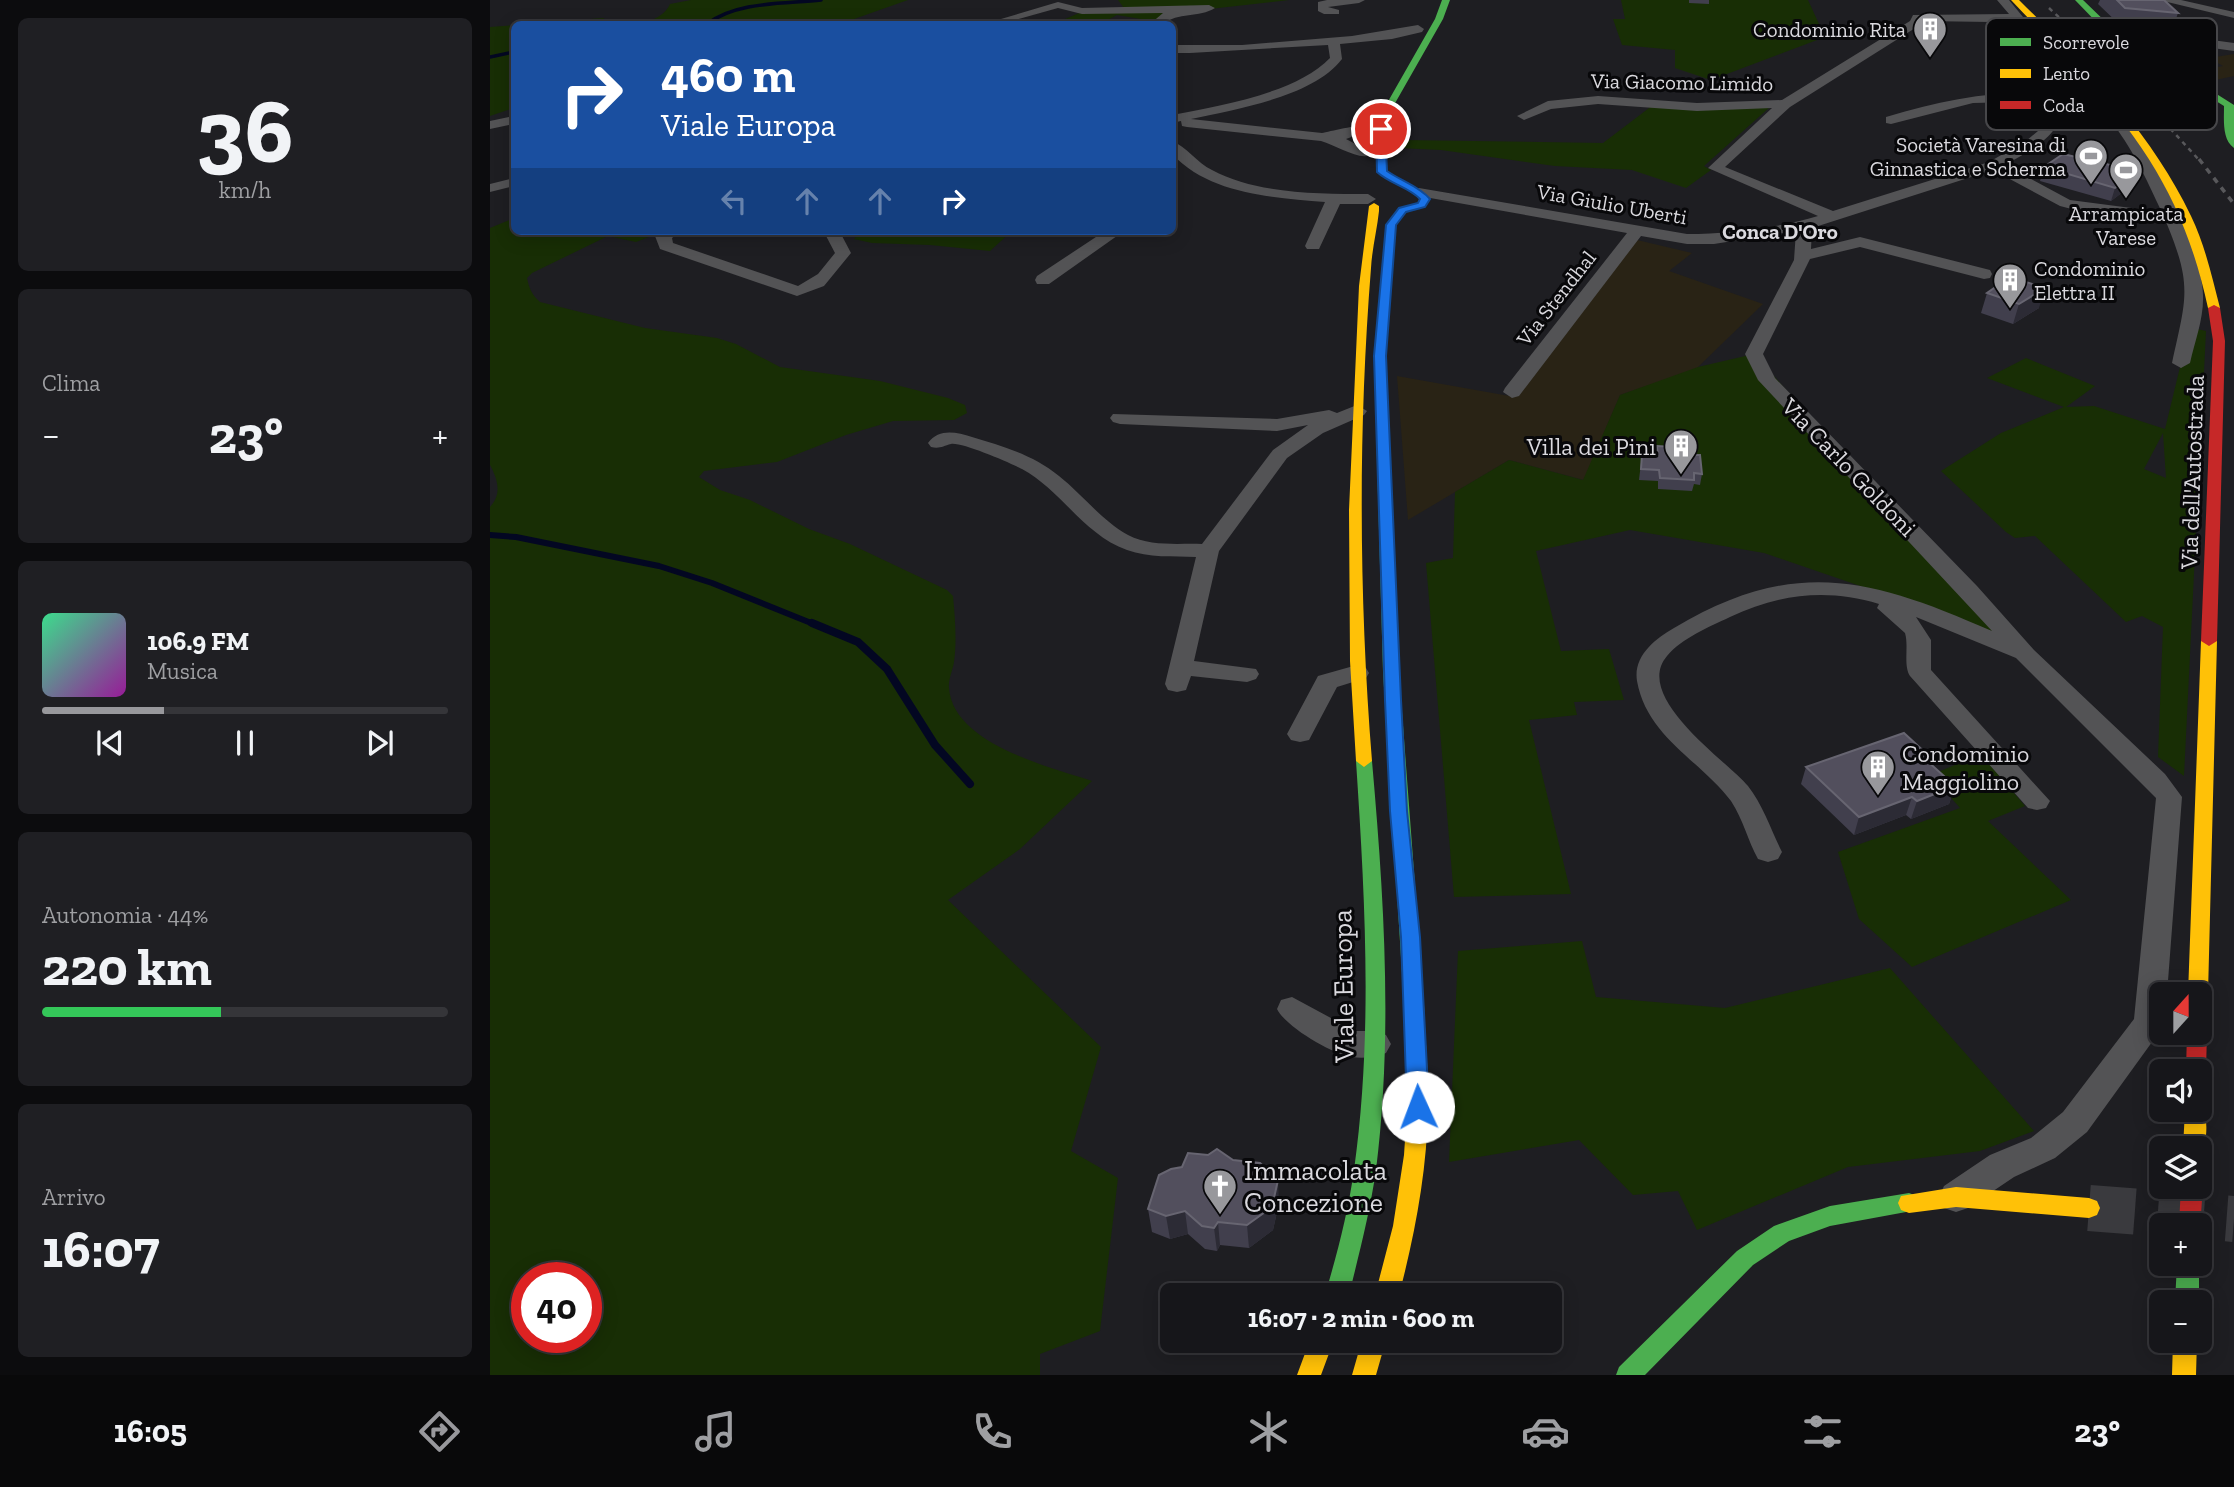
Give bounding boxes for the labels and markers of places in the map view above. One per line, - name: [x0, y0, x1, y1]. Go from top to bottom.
- building icon: Condominio Rita: [1911, 10, 1949, 59]
- place label: Condominio Rita: [1753, 17, 1906, 42]
- pin: [1351, 99, 1411, 159]
- place label: Società Varesina di Ginnastica e Scherma: [1870, 132, 2066, 181]
- sports icon: Società Varesina di Ginnastica e Scherma: [2072, 137, 2110, 186]
- sports icon: Arrampicata Varese: [2107, 151, 2145, 200]
- place label: Arrampicata Varese: [2069, 201, 2183, 250]
- place label: Condominio Elettra II: [2034, 256, 2145, 305]
- building icon: Condominio Elettra II: [1991, 261, 2029, 310]
- building icon: Villa dei Pini: [1662, 427, 1700, 476]
- place label: Villa dei Pini: [1526, 432, 1656, 461]
- place label: Condominio Maggiolino: [1902, 739, 2029, 796]
- building icon: Condominio Maggiolino: [1859, 748, 1897, 797]
- place label: Immacolata Concezione: [1244, 1154, 1388, 1219]
- church icon: Immacolata Concezione: [1201, 1167, 1239, 1216]

